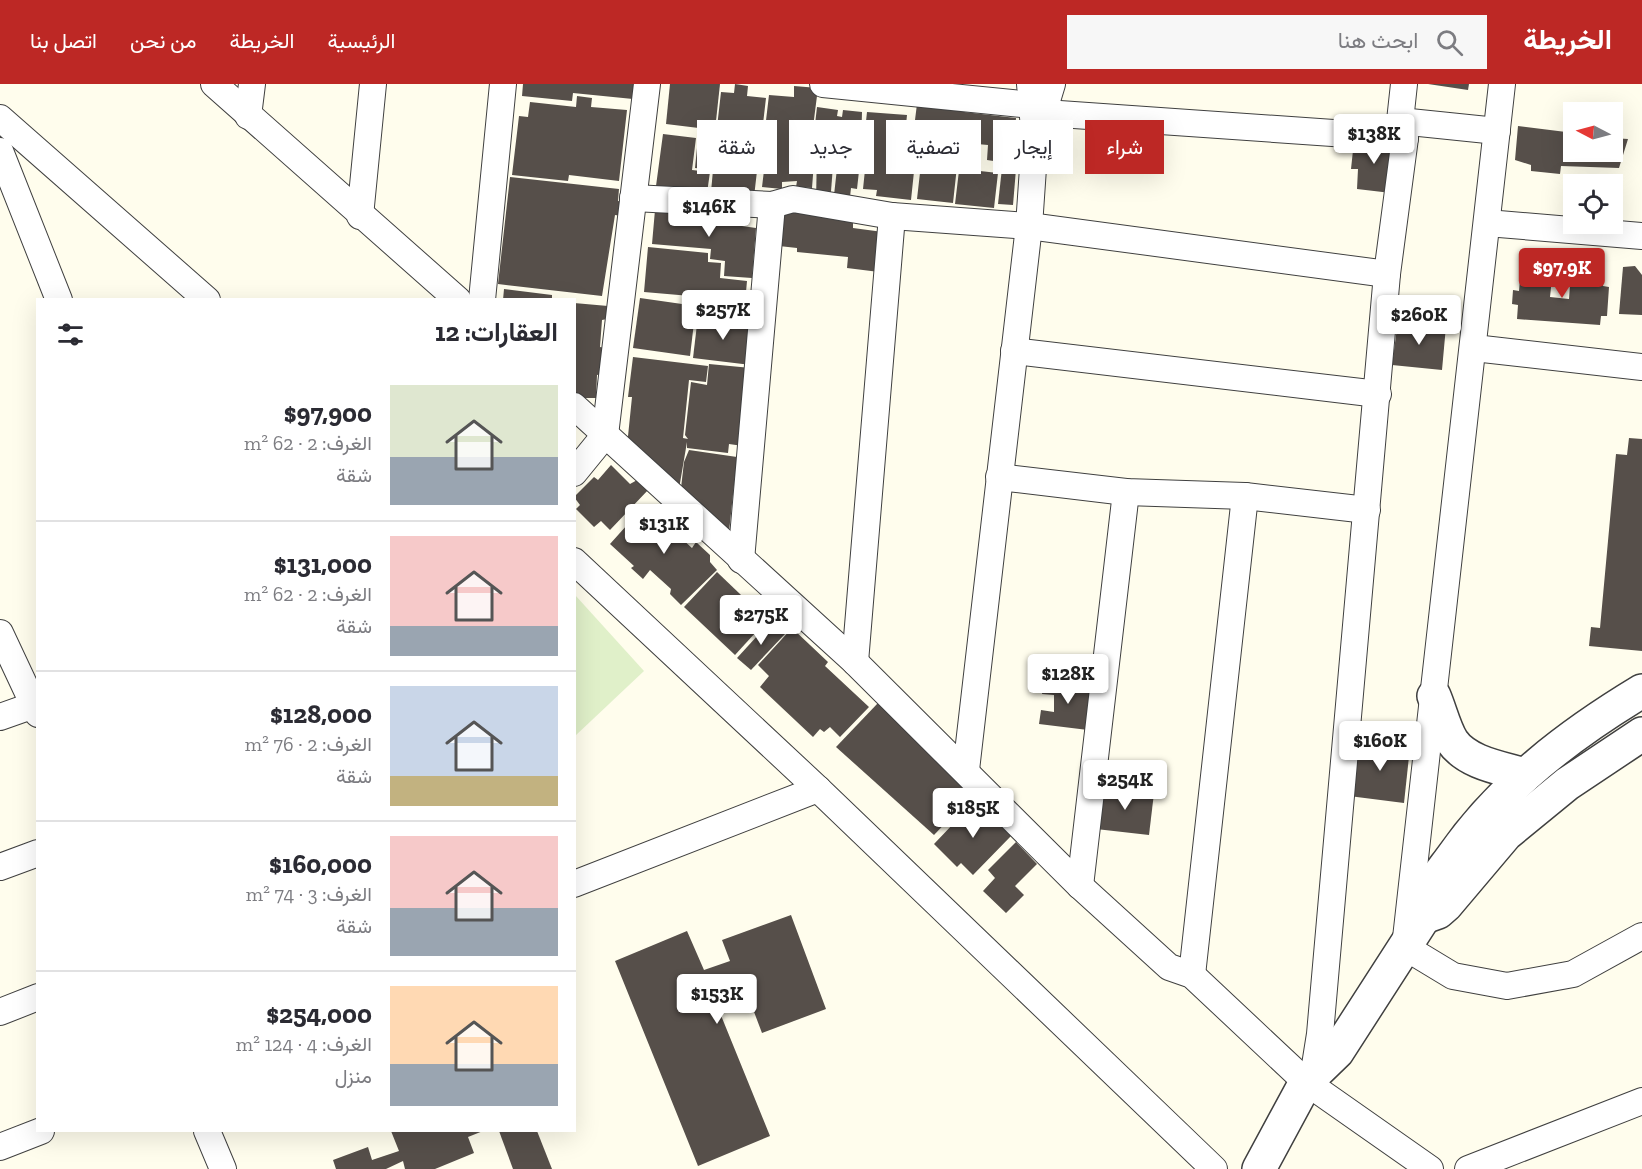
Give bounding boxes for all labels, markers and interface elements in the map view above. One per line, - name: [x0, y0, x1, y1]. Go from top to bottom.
- search box: [1067, 15, 1487, 69]
- text: الخريطة: [1523, 23, 1612, 56]
- icon: search: [1433, 26, 1466, 59]
- text: ابحث هنا: [1338, 27, 1418, 54]
- text: اتصل بنا: [30, 28, 97, 53]
- text: من نحن: [130, 28, 197, 53]
- text: الخريطة: [230, 28, 294, 53]
- text: الرئيسية: [327, 28, 395, 53]
- north arrow: [1563, 102, 1623, 162]
- map controls: [1563, 102, 1623, 234]
- pin: $138K: [1332, 114, 1416, 165]
- chip: شقة: [697, 120, 777, 174]
- chip: جديد: [789, 120, 874, 174]
- chip: تصفية: [886, 120, 981, 174]
- chip: إيجار: [993, 120, 1073, 174]
- chip: شراء: [1085, 120, 1164, 174]
- text: $138K: [1348, 121, 1400, 145]
- button: locate: [1563, 174, 1623, 234]
- pin: $146K: [667, 187, 751, 238]
- text: $146K: [682, 194, 736, 218]
- pin: $97.9K: [1513, 248, 1611, 299]
- text: $97.9K: [1533, 255, 1591, 279]
- pin: $257K: [681, 290, 765, 341]
- pin: $260K: [1377, 295, 1461, 346]
- text: $257K: [696, 297, 750, 321]
- text: $260K: [1391, 302, 1447, 326]
- text: العقارات: 12: [435, 316, 558, 348]
- icon: filters: [54, 318, 87, 351]
- text: $97,900: [284, 397, 372, 429]
- icon: home: [438, 409, 510, 481]
- text: الغرف: 2 · 62 m²: [244, 431, 372, 455]
- text: شقة: [336, 463, 372, 487]
- pin: $131K: [622, 504, 706, 555]
- text: $131K: [639, 511, 689, 535]
- text: $131,000: [274, 548, 372, 580]
- icon: home: [438, 560, 510, 632]
- text: الغرف: 2 · 62 m²: [244, 582, 372, 606]
- pin: $275K: [719, 595, 803, 646]
- text: $275K: [734, 602, 788, 626]
- text: شقة: [336, 614, 372, 638]
- pin: $128K: [1026, 654, 1110, 705]
- text: $128K: [1042, 661, 1094, 685]
- text: $128,000: [270, 698, 372, 730]
- icon: home: [438, 710, 510, 782]
- pin: $160K: [1338, 721, 1422, 772]
- text: $160K: [1353, 728, 1407, 752]
- text: الغرف: 2 · 76 m²: [245, 732, 372, 756]
- pin: $254K: [1083, 760, 1167, 811]
- text: شقة: [336, 764, 372, 788]
- text: $254K: [1097, 767, 1153, 791]
- pin: $185K: [931, 788, 1015, 839]
- text: $185K: [947, 795, 999, 819]
- text: $160,000: [269, 848, 372, 880]
- icon: home: [438, 860, 510, 932]
- text: الغرف: 3 · 74 m²: [246, 882, 372, 906]
- text: شقة: [336, 914, 372, 938]
- pin: $153K: [675, 974, 759, 1025]
- text: $153K: [691, 981, 743, 1005]
- text: $254,000: [266, 998, 372, 1030]
- icon: home: [438, 1010, 510, 1082]
- text: الغرف: 4 · 124 m²: [236, 1032, 372, 1056]
- text: منزل: [335, 1064, 372, 1088]

